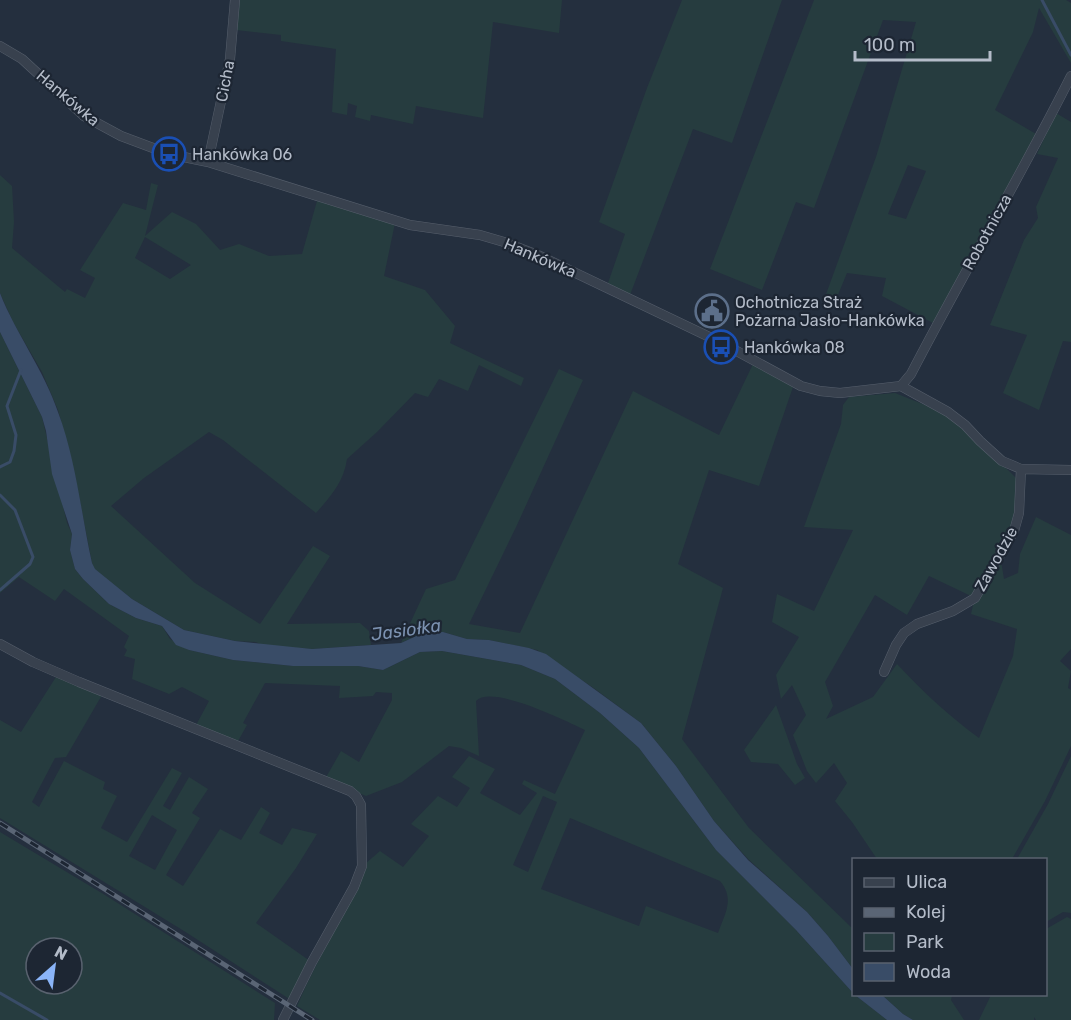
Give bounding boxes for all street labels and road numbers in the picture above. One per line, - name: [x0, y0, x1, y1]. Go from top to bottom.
- street label: Cicha: [212, 59, 238, 103]
- street label: Hankówka: [33, 66, 103, 130]
- street label: Robotnicza: [958, 191, 1016, 273]
- street label: Hankówka: [501, 234, 579, 282]
- street label: Zawodzie: [971, 523, 1021, 595]

